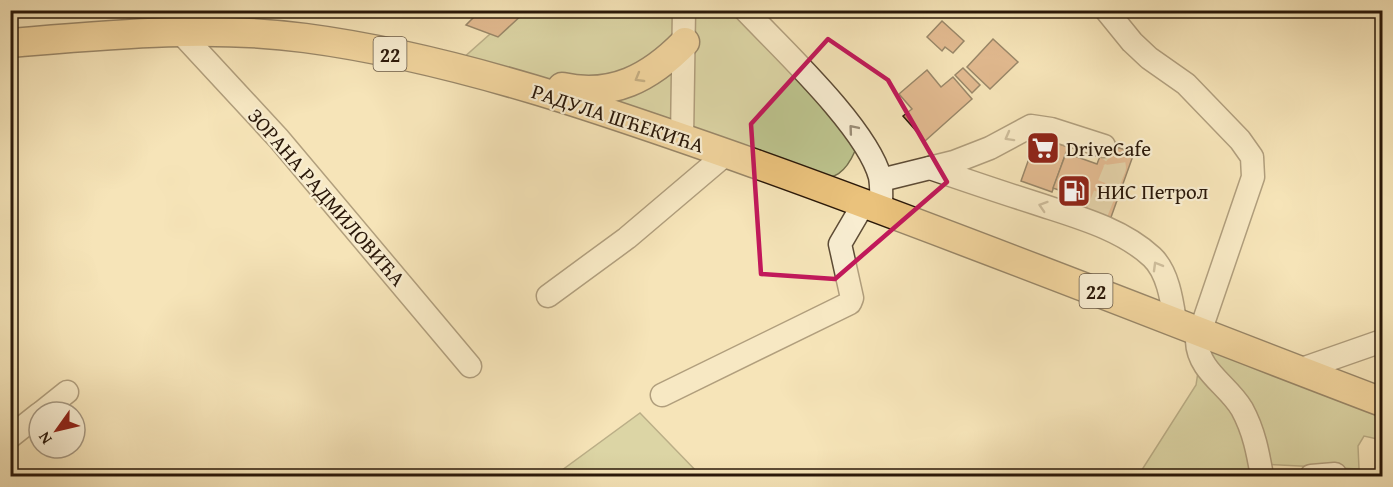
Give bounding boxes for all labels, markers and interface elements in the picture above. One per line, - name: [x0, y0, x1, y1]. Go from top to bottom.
- road number: 22: [374, 37, 406, 71]
- one-way arrow: [635, 71, 645, 83]
- street label: РАДУЛА ШЋЕКИЋА: [528, 75, 708, 161]
- street label: ЗОРАНА РАДМИЛОВИЋА: [241, 101, 413, 293]
- one-way arrow: [849, 125, 860, 136]
- one-way arrow: [1005, 130, 1015, 142]
- supermarket icon: DriveCafe: [1025, 130, 1061, 166]
- place label: DriveCafe: [1066, 133, 1151, 164]
- fuel station icon: НИС Петрол: [1056, 173, 1092, 209]
- place label: НИС Петрол: [1097, 176, 1209, 207]
- one-way arrow: [1038, 201, 1049, 213]
- one-way arrow: [1153, 262, 1165, 272]
- road number: 22: [1080, 274, 1112, 308]
- north arrow: [27, 400, 87, 460]
- text: N: [31, 427, 58, 450]

